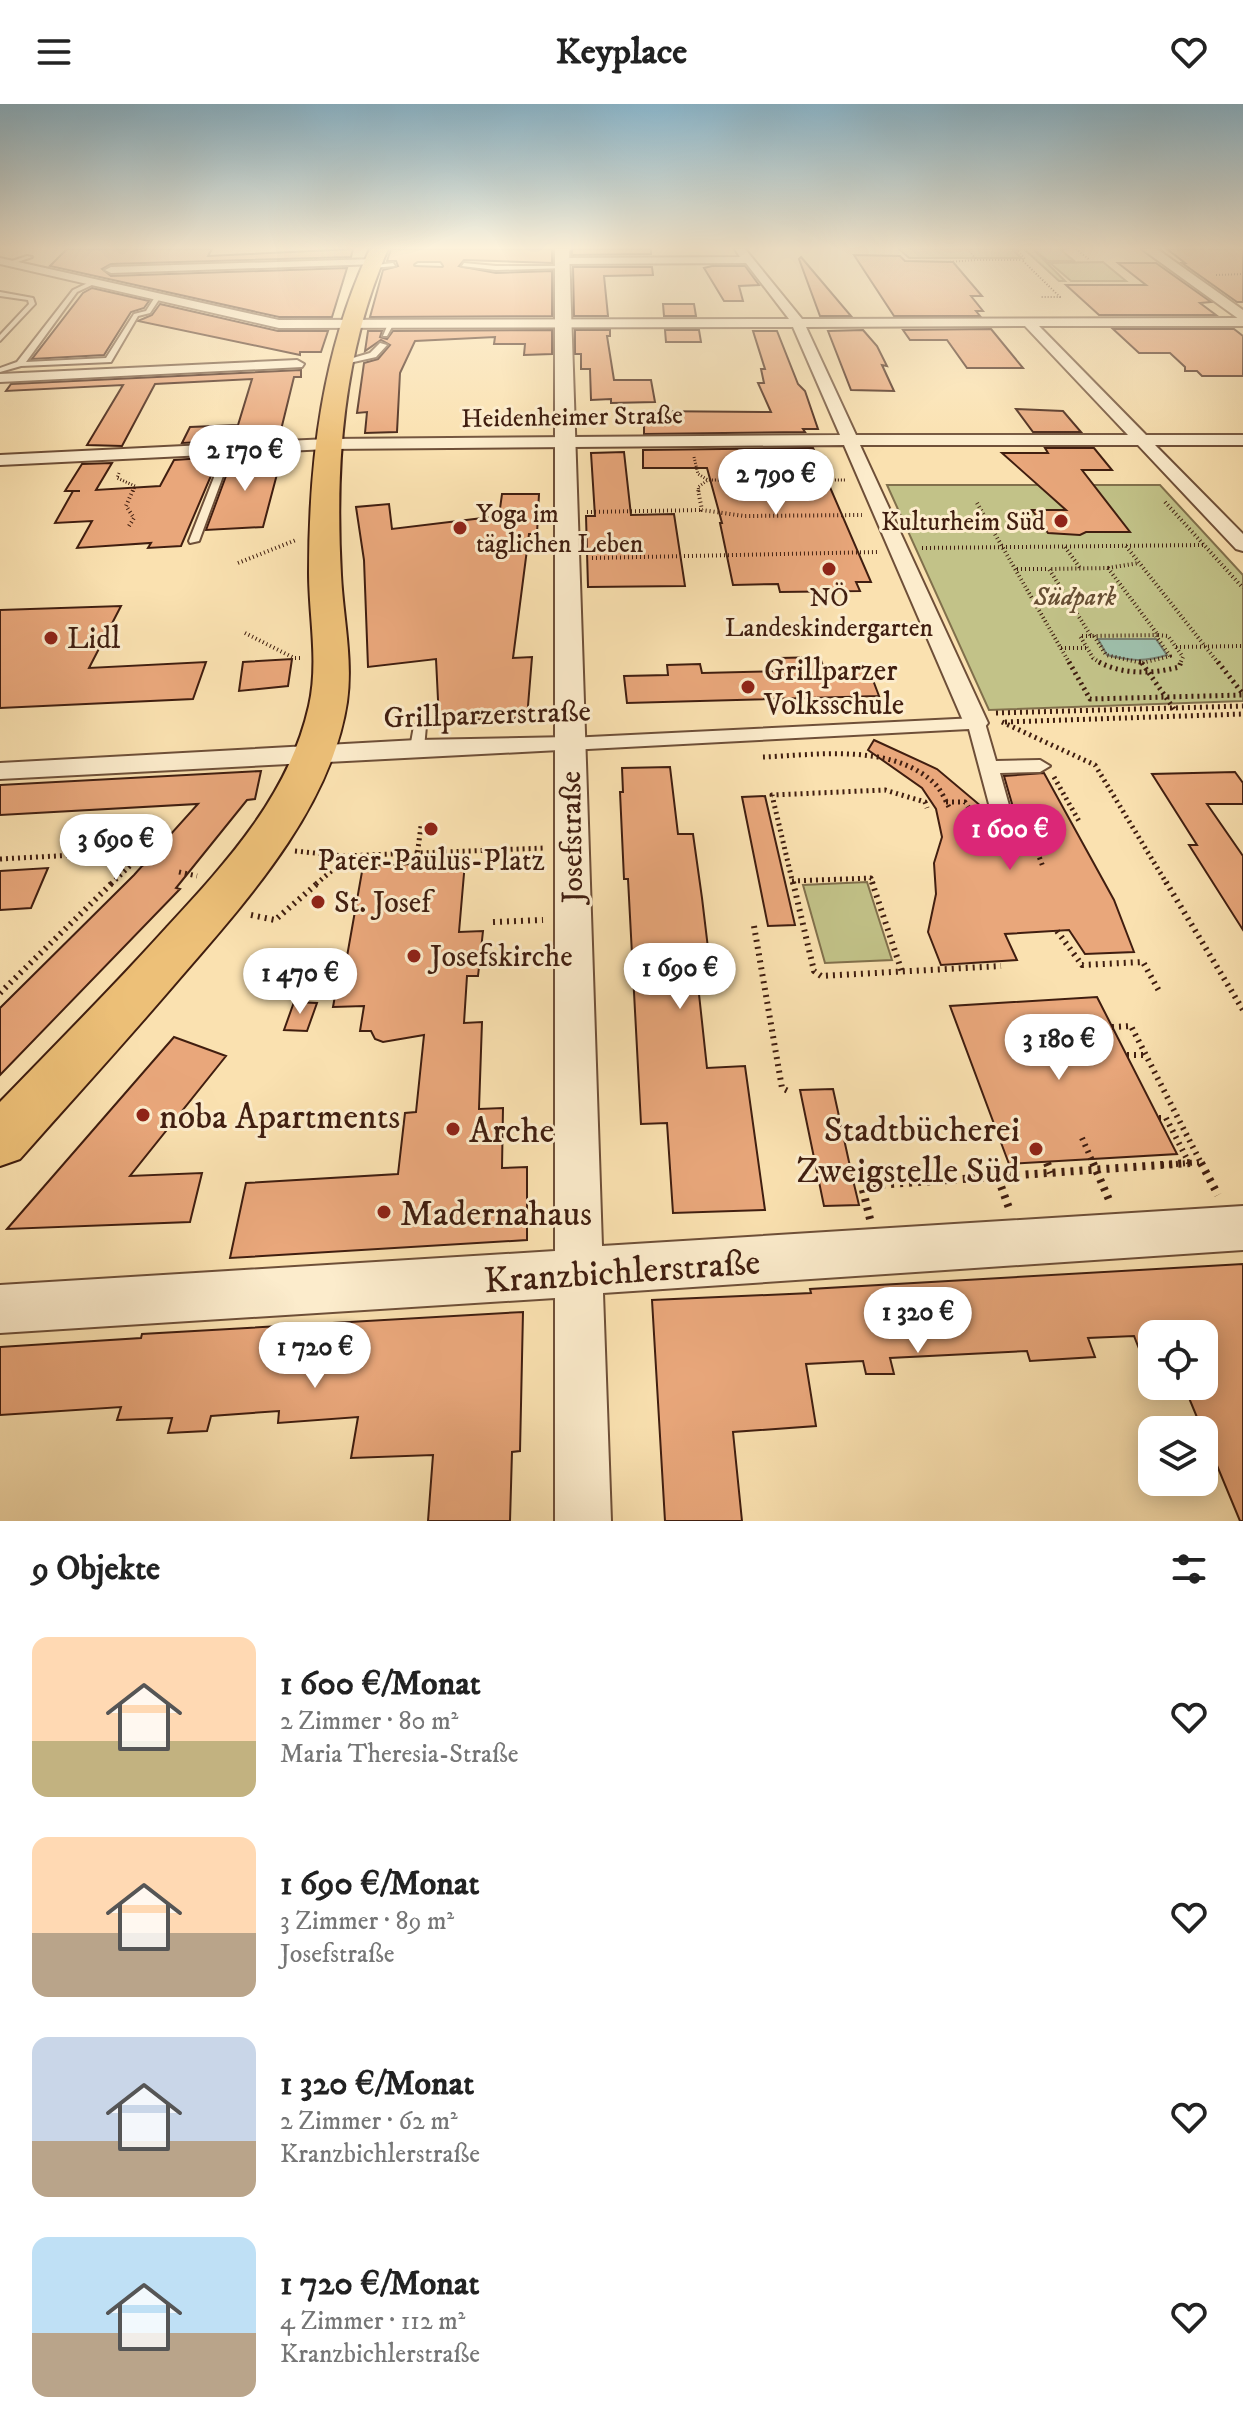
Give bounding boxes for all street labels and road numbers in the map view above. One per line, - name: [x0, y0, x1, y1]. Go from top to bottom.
- street label: Heidenheimer Straße: [461, 399, 683, 436]
- street label: Grillparzerstraße: [383, 693, 591, 738]
- street label: Josefstraße: [553, 771, 592, 906]
- street label: Kranzbichlerstraße: [483, 1240, 762, 1305]

